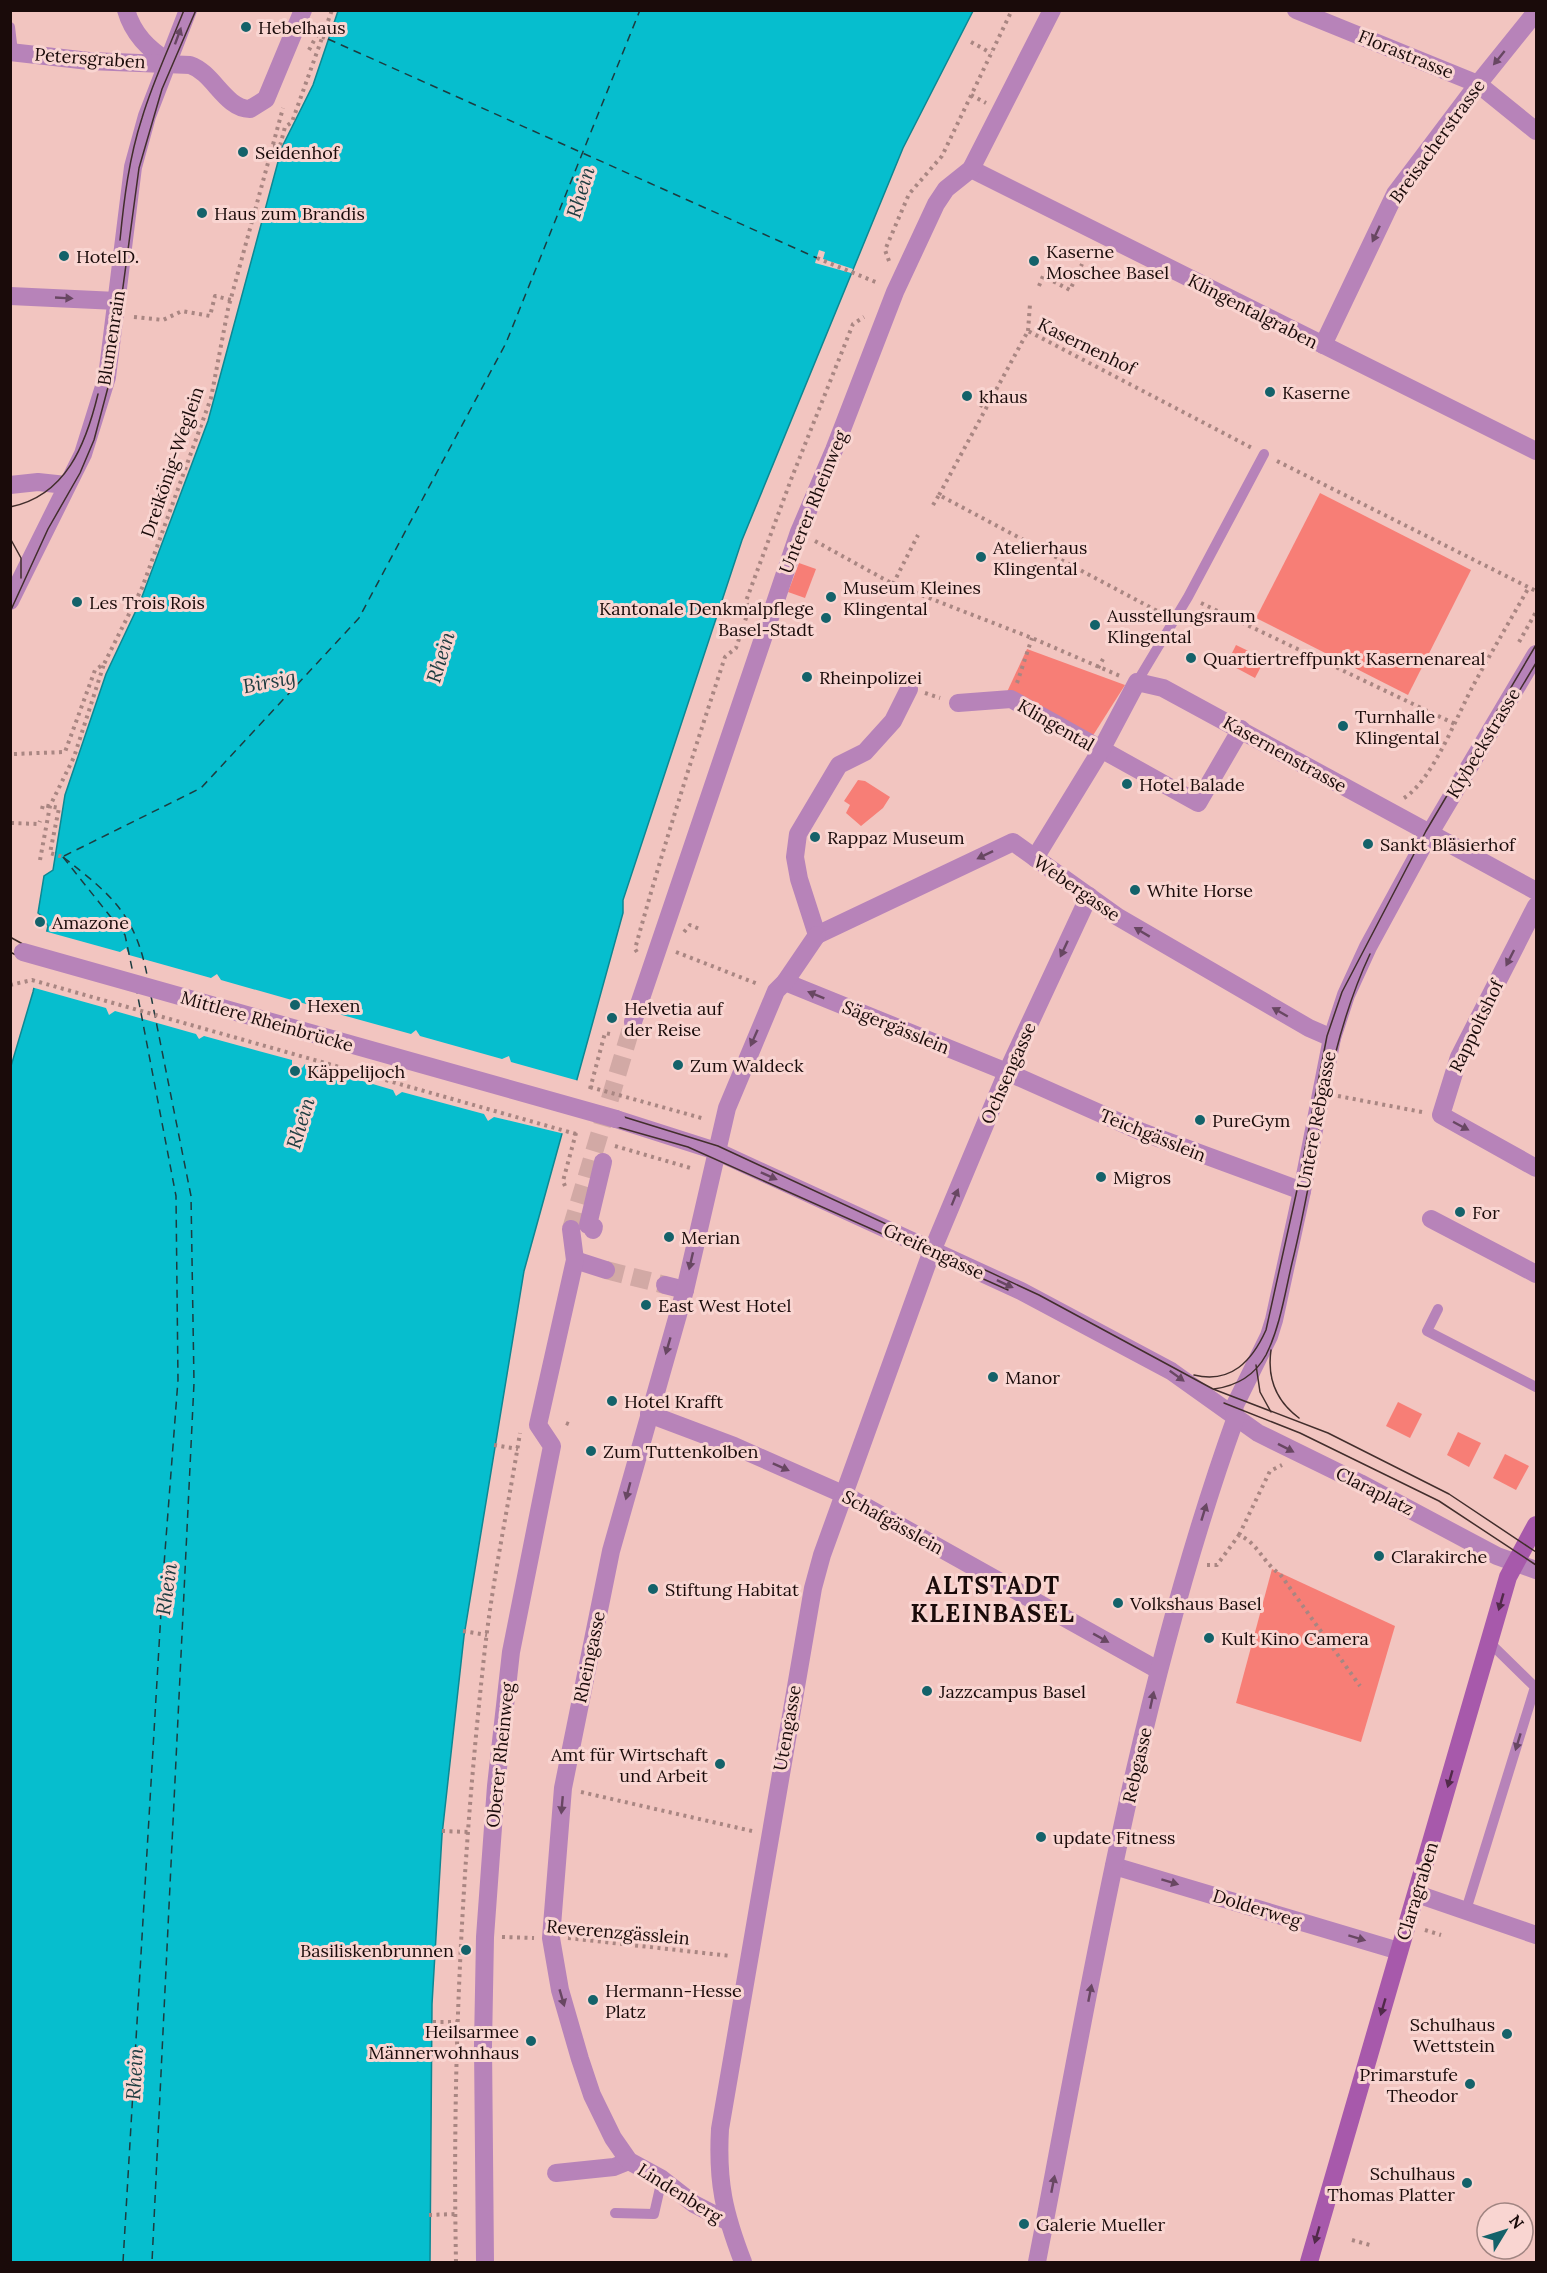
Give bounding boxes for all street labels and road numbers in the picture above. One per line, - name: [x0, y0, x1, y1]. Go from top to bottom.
- street label: Florastrasse: [1355, 24, 1457, 84]
- street label: Petersgraben: [34, 43, 146, 73]
- street label: Breisacherstrasse: [1384, 74, 1490, 208]
- street label: Klingentalgraben: [1184, 268, 1322, 354]
- street label: Blumenrain: [92, 289, 130, 387]
- street label: Kasernenhof: [1034, 312, 1142, 380]
- street label: Dreikönig-Weglein: [135, 383, 209, 541]
- street label: Unterer Rheinweg: [774, 426, 853, 577]
- street label: Klybeckstrasse: [1441, 683, 1525, 802]
- street label: Klingental: [1014, 694, 1099, 756]
- street label: Kasernenstrasse: [1219, 711, 1351, 798]
- street label: Webergasse: [1029, 850, 1125, 926]
- street label: Rappoltshof: [1444, 974, 1509, 1076]
- street label: Mittlere Rheinbrücke: [178, 985, 356, 1057]
- street label: Sägergässlein: [839, 995, 953, 1059]
- street label: Ochsengasse: [975, 1018, 1041, 1128]
- street label: Untere Rebgasse: [1291, 1049, 1341, 1191]
- street label: Teichgässlein: [1097, 1103, 1209, 1167]
- street label: Greifengasse: [880, 1218, 988, 1284]
- street label: Claraplatz: [1332, 1462, 1418, 1520]
- street label: Schafgässlein: [838, 1485, 948, 1559]
- street label: Rheingasse: [568, 1609, 610, 1705]
- street label: Oberer Rheinweg: [481, 1680, 519, 1829]
- street label: Utengasse: [768, 1683, 806, 1773]
- street label: Rebgasse: [1117, 1725, 1157, 1805]
- street label: Claragraben: [1391, 1839, 1443, 1943]
- street label: Dolderweg: [1210, 1884, 1305, 1933]
- street label: Reverenzgässlein: [545, 1914, 691, 1950]
- street label: Lindenberg: [633, 2158, 728, 2229]

